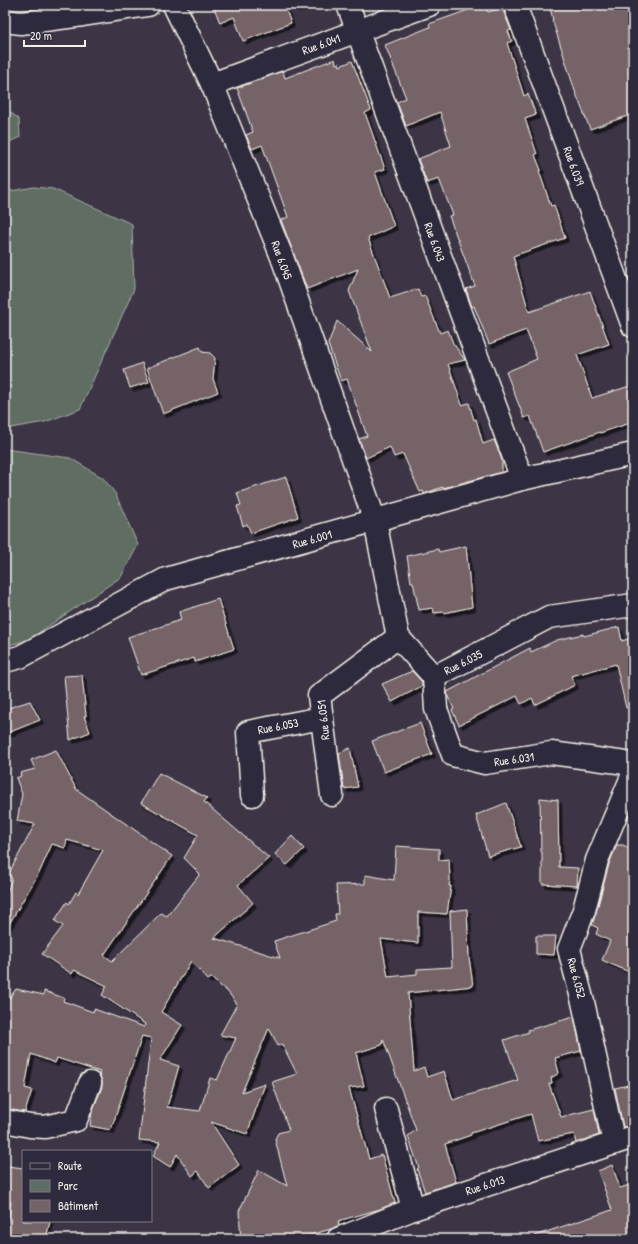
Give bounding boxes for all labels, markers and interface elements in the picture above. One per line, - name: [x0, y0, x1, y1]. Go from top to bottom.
- scale bar: [24, 22, 85, 48]
- text: 20 m: [30, 27, 52, 44]
- street label: Rue 6.041: [300, 29, 342, 59]
- street label: Rue 6.039: [559, 144, 589, 188]
- street label: Rue 6.043: [420, 220, 450, 264]
- street label: Rue 6.045: [267, 238, 297, 282]
- street label: Rue 6.001: [290, 525, 334, 553]
- street label: Rue 6.035: [441, 645, 485, 679]
- street label: Rue 6.051: [312, 699, 334, 741]
- street label: Rue 6.053: [256, 714, 300, 738]
- street label: Rue 6.031: [493, 748, 535, 770]
- street label: Rue 6.052: [563, 956, 591, 1000]
- legend: [22, 1150, 152, 1222]
- text: Route: [58, 1157, 82, 1174]
- street label: Rue 6.013: [463, 1171, 507, 1199]
- text: Parc: [58, 1177, 78, 1194]
- text: Bâtiment: [58, 1197, 99, 1214]

